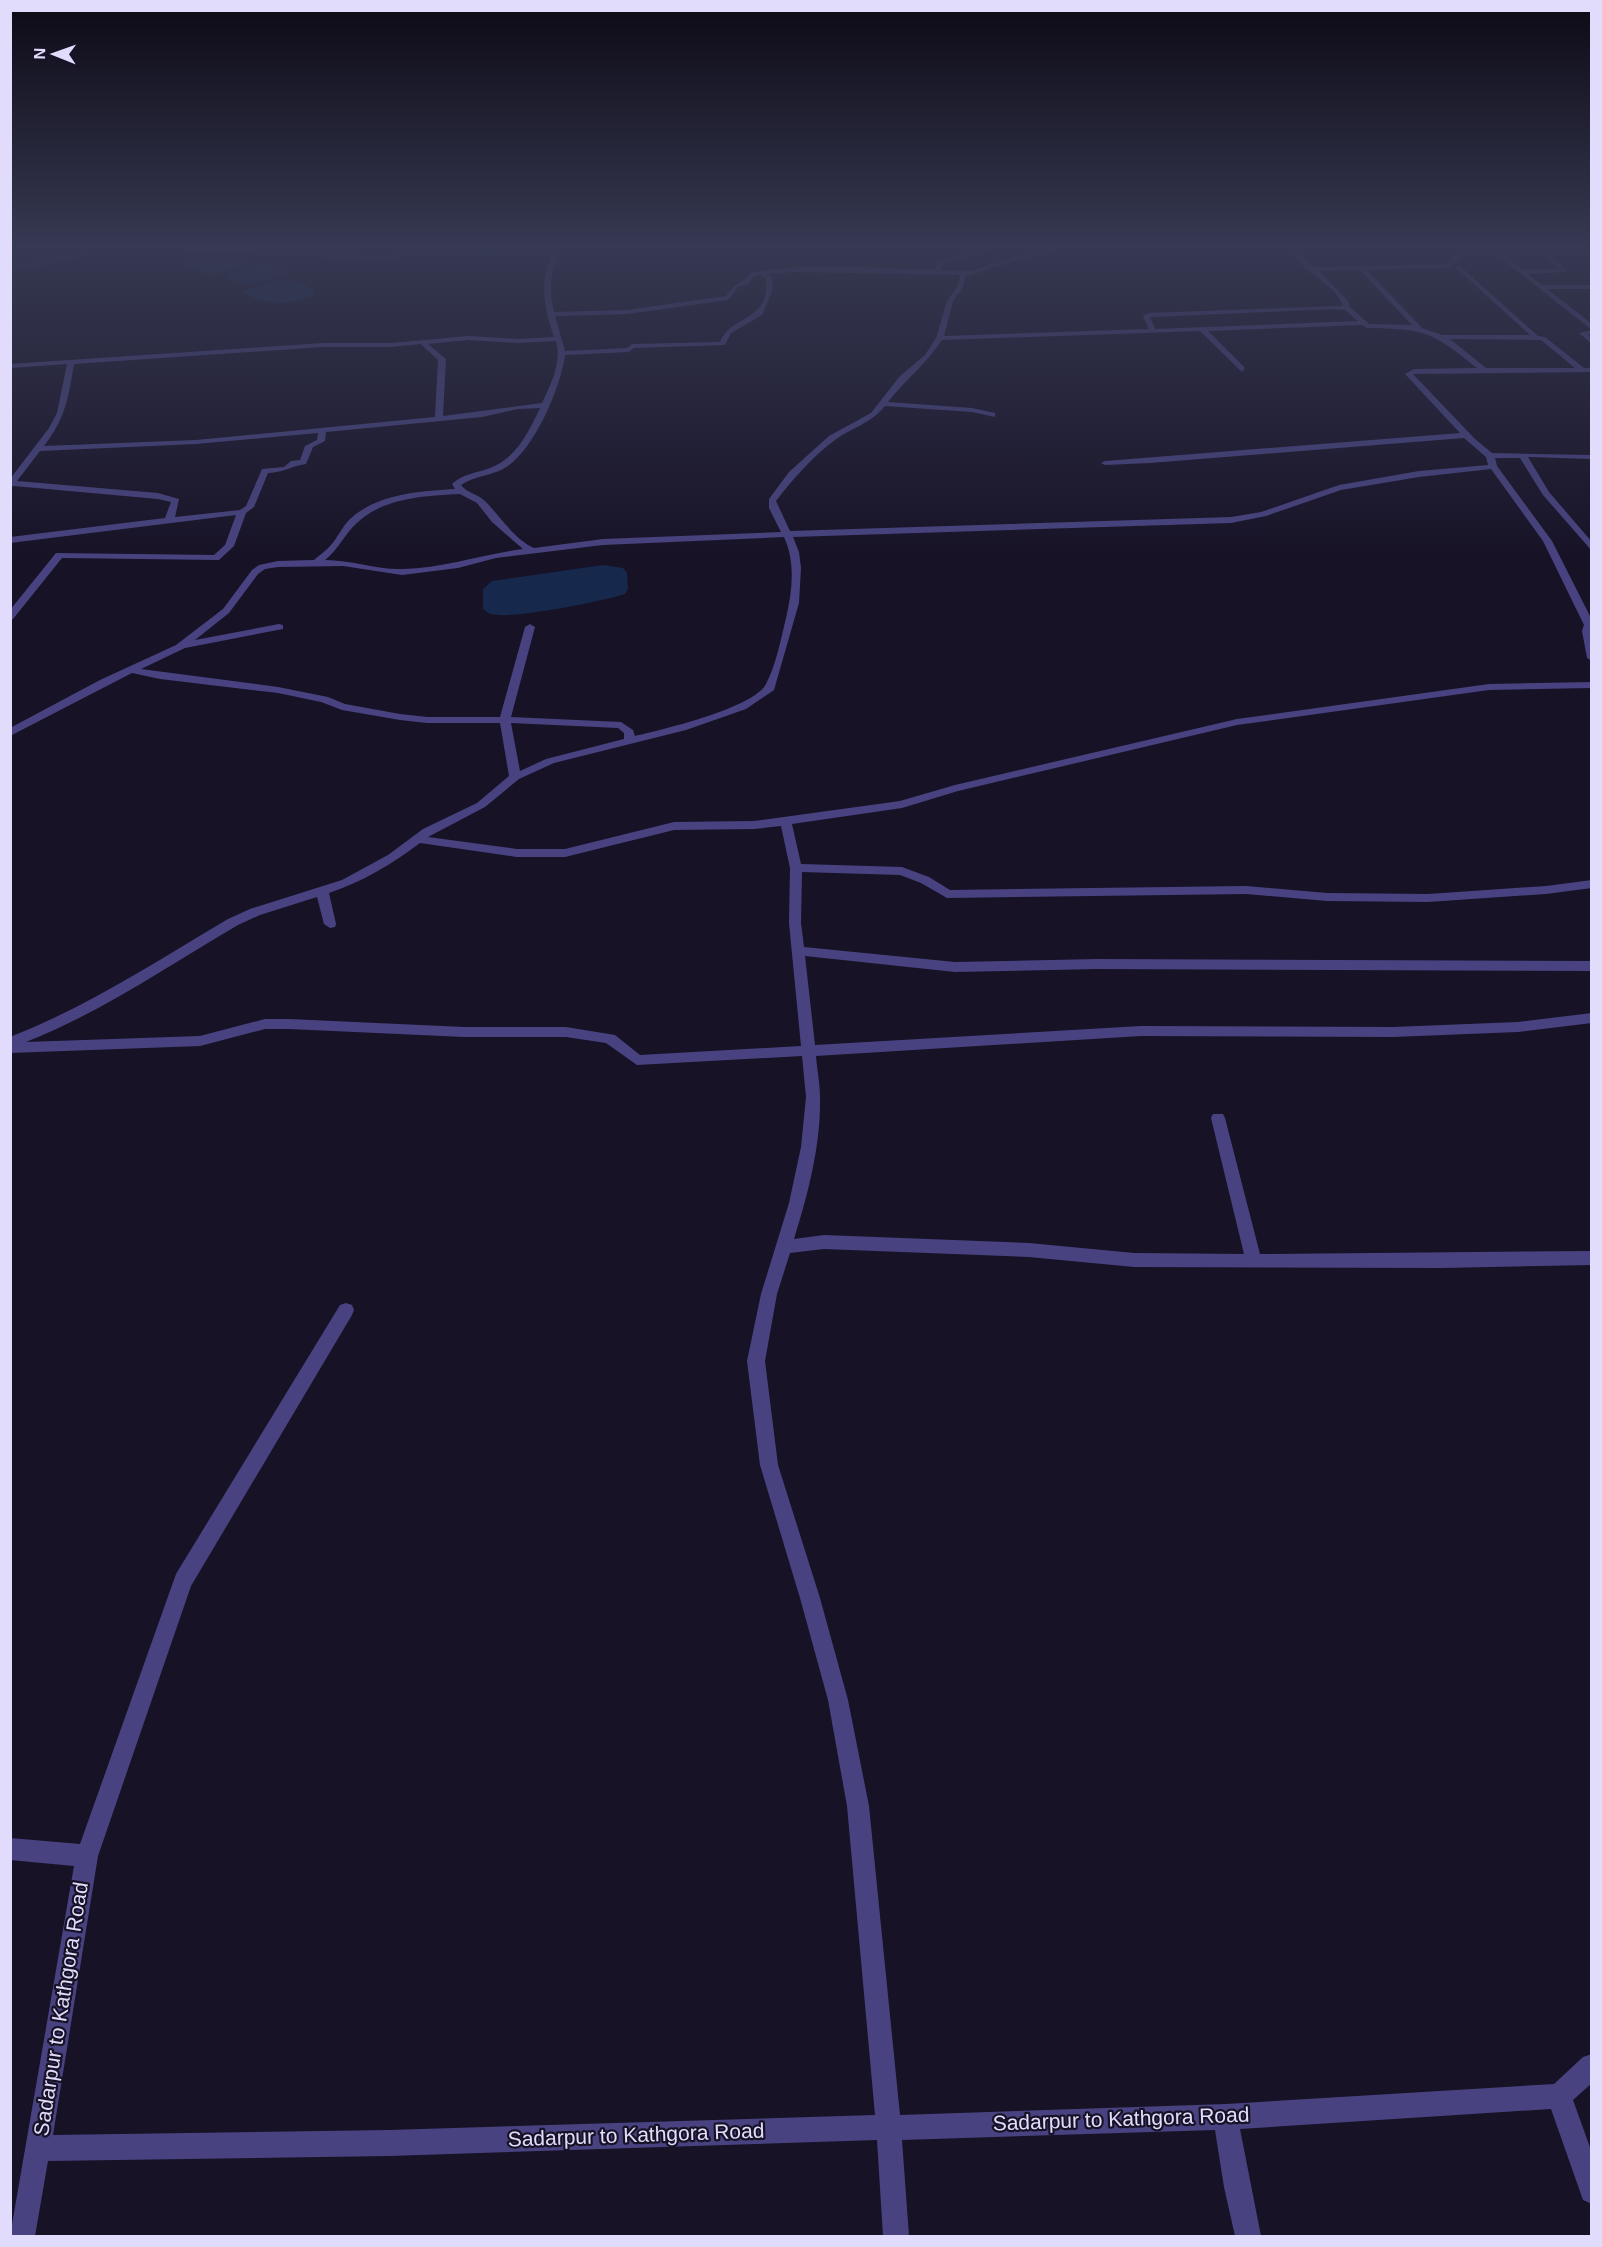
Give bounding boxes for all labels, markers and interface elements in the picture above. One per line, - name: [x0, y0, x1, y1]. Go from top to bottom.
- north arrow: [24, 24, 84, 84]
- text: N: [31, 48, 48, 60]
- street label: Sadarpur to Kathgora Road: [29, 1880, 92, 2138]
- street label: Sadarpur to Kathgora Road: [992, 2103, 1250, 2134]
- street label: Sadarpur to Kathgora Road: [507, 2119, 765, 2150]

